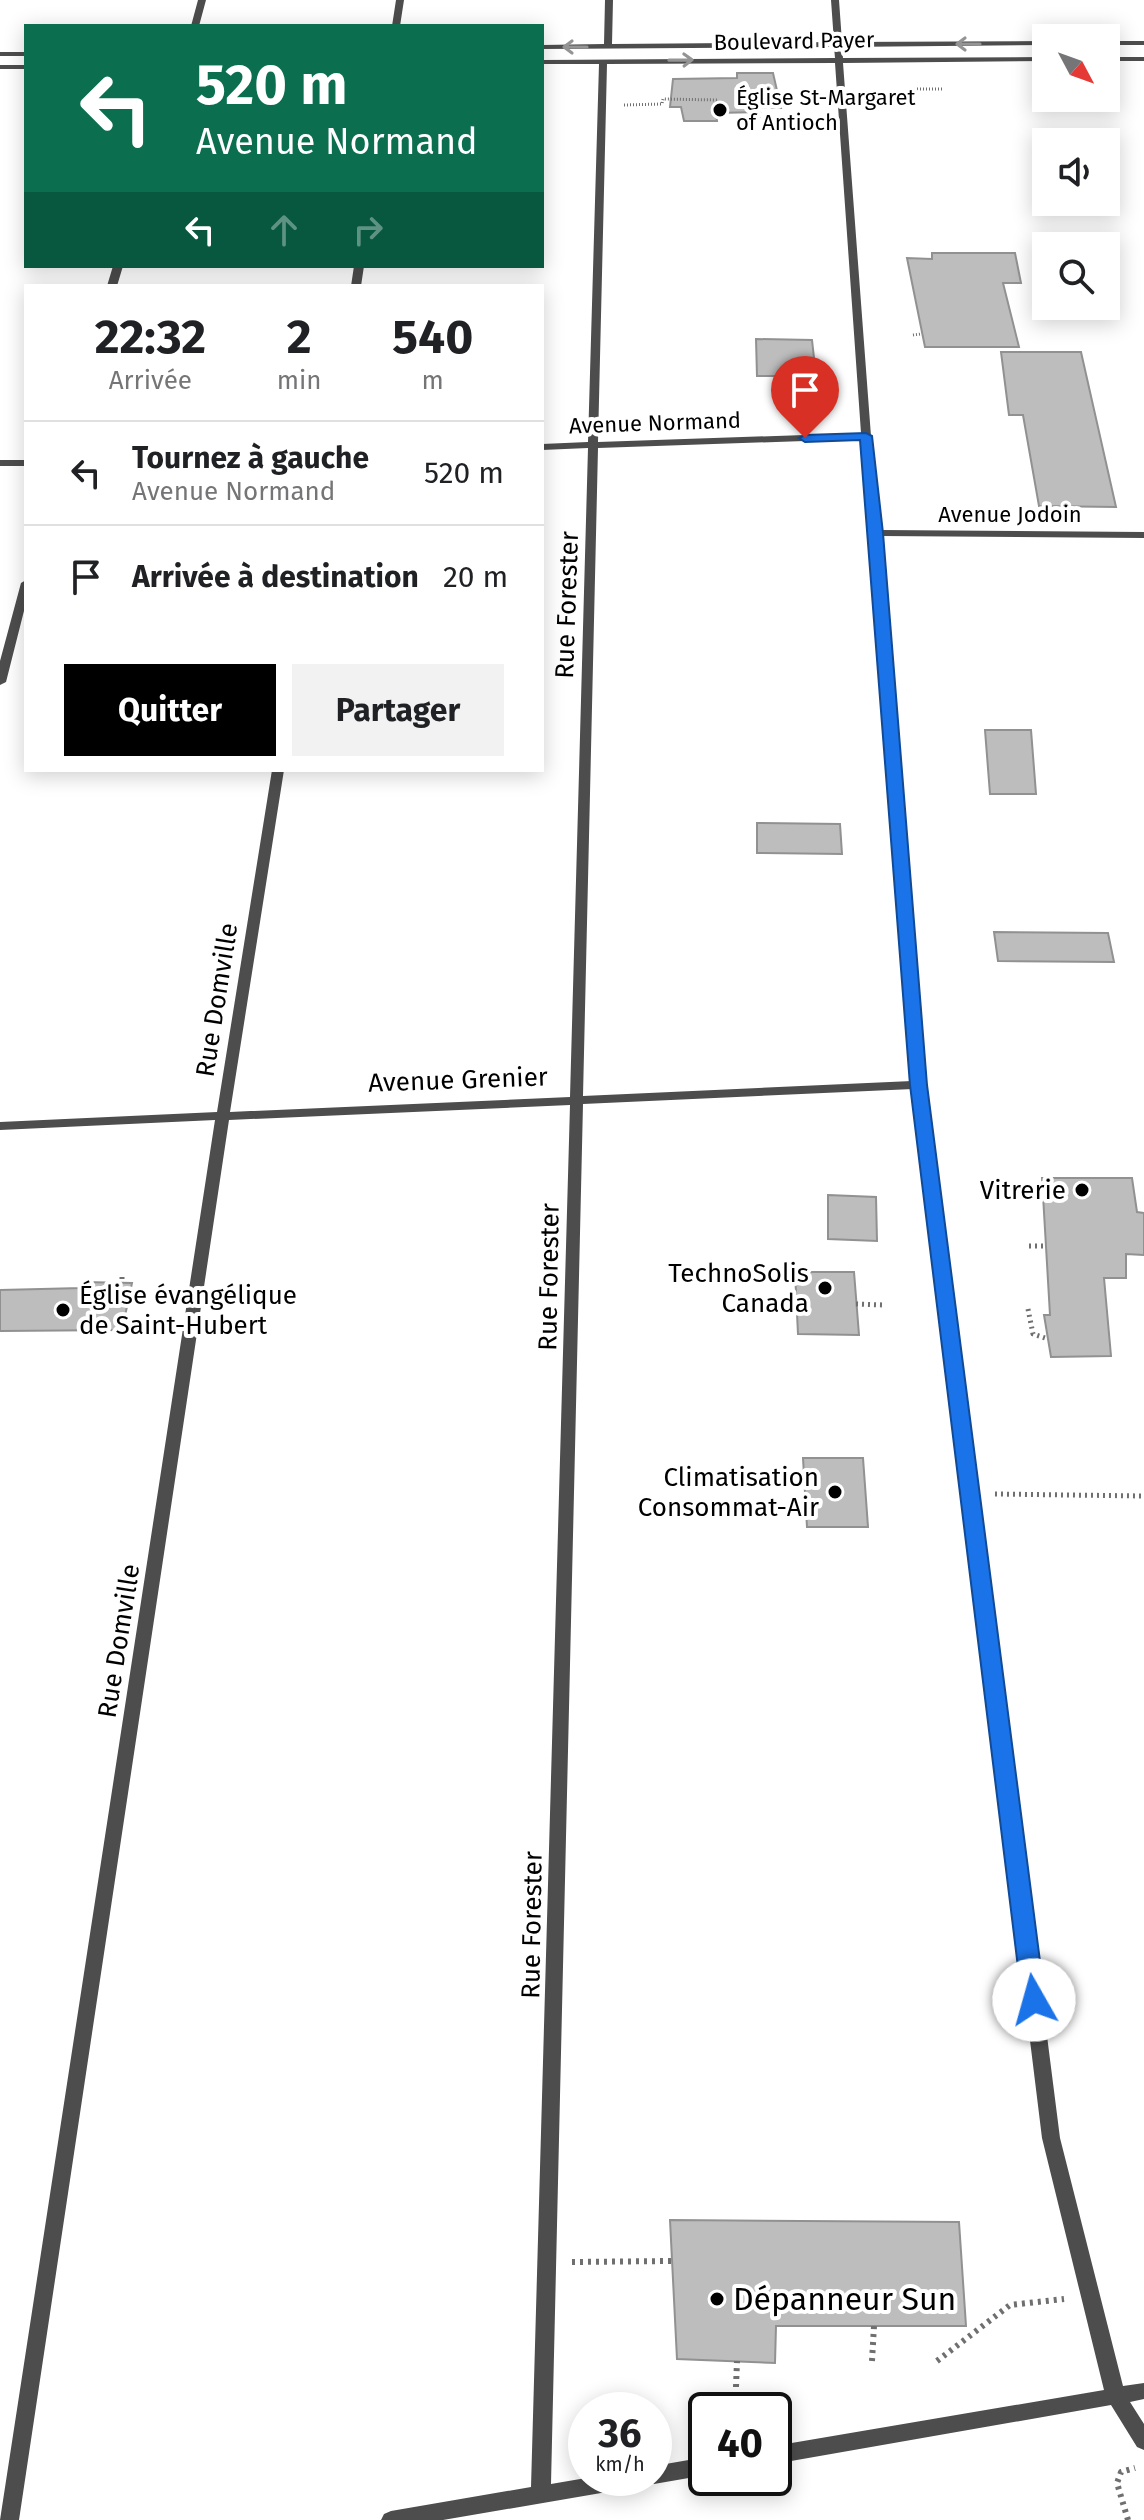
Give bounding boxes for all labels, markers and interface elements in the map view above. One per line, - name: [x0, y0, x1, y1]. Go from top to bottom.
- north arrow: [1032, 24, 1120, 112]
- map controls: [1032, 24, 1120, 320]
- street label: Boulevard Payer: [713, 26, 875, 56]
- one-way arrow: [955, 36, 982, 52]
- one-way arrow: [562, 39, 589, 55]
- text: 520 m: [196, 52, 348, 119]
- one-way arrow: [667, 52, 694, 68]
- icon: left: [64, 56, 168, 160]
- place label: Église St-Margaret of Antioch: [736, 84, 915, 136]
- marker: Église St-Margaret of Antioch: [711, 101, 729, 119]
- text: Avenue Normand: [196, 120, 478, 164]
- button: sound: [1032, 128, 1120, 216]
- icon: left: [178, 208, 222, 252]
- icon: ahead: [262, 208, 306, 252]
- icon: right: [346, 208, 390, 252]
- button: search: [1032, 232, 1120, 320]
- text: 22:32: [95, 308, 206, 366]
- text: 2: [287, 308, 312, 366]
- text: 540: [392, 308, 473, 366]
- pin: [771, 356, 839, 438]
- text: Arrivée: [109, 365, 192, 396]
- text: min: [277, 365, 322, 396]
- text: m: [422, 365, 444, 396]
- icon: arrive: [783, 368, 827, 412]
- street label: Avenue Normand: [569, 407, 741, 439]
- text: Tournez à gauche: [132, 440, 369, 476]
- icon: left: [64, 451, 108, 495]
- text: 520 m: [424, 455, 504, 491]
- text: Avenue Normand: [132, 476, 335, 507]
- street label: Avenue Jodoin: [938, 501, 1082, 528]
- street label: Rue Forester: [549, 531, 585, 679]
- icon: arrive: [64, 555, 108, 599]
- text: Arrivée à destination: [132, 559, 419, 595]
- text: 20 m: [443, 559, 508, 595]
- button: Quitter: [64, 664, 276, 756]
- button: Partager: [292, 664, 504, 756]
- street label: Rue Domville: [190, 921, 244, 1079]
- street label: Avenue Grenier: [368, 1061, 548, 1099]
- place label: Vitrerie: [980, 1175, 1066, 1206]
- marker: Vitrerie: [1073, 1181, 1091, 1199]
- street label: Rue Forester: [532, 1203, 566, 1351]
- place label: TechnoSolis Canada: [668, 1258, 809, 1319]
- marker: TechnoSolis Canada: [816, 1279, 834, 1297]
- place label: Église évangélique de Saint-Hubert: [79, 1280, 297, 1341]
- marker: Église évangélique de Saint-Hubert: [54, 1301, 72, 1319]
- place label: Climatisation Consommat-Air: [638, 1462, 819, 1523]
- marker: Climatisation Consommat-Air: [826, 1483, 844, 1501]
- street label: Rue Domville: [92, 1562, 146, 1720]
- street label: Rue Forester: [515, 1851, 549, 1999]
- position arrow: [992, 1958, 1076, 2042]
- place label: Dépanneur Sun: [733, 2280, 956, 2318]
- marker: Dépanneur Sun: [708, 2290, 726, 2308]
- speed limit sign: 40: [688, 2392, 792, 2496]
- text: 36: [598, 2410, 642, 2458]
- text: km/h: [595, 2452, 645, 2476]

